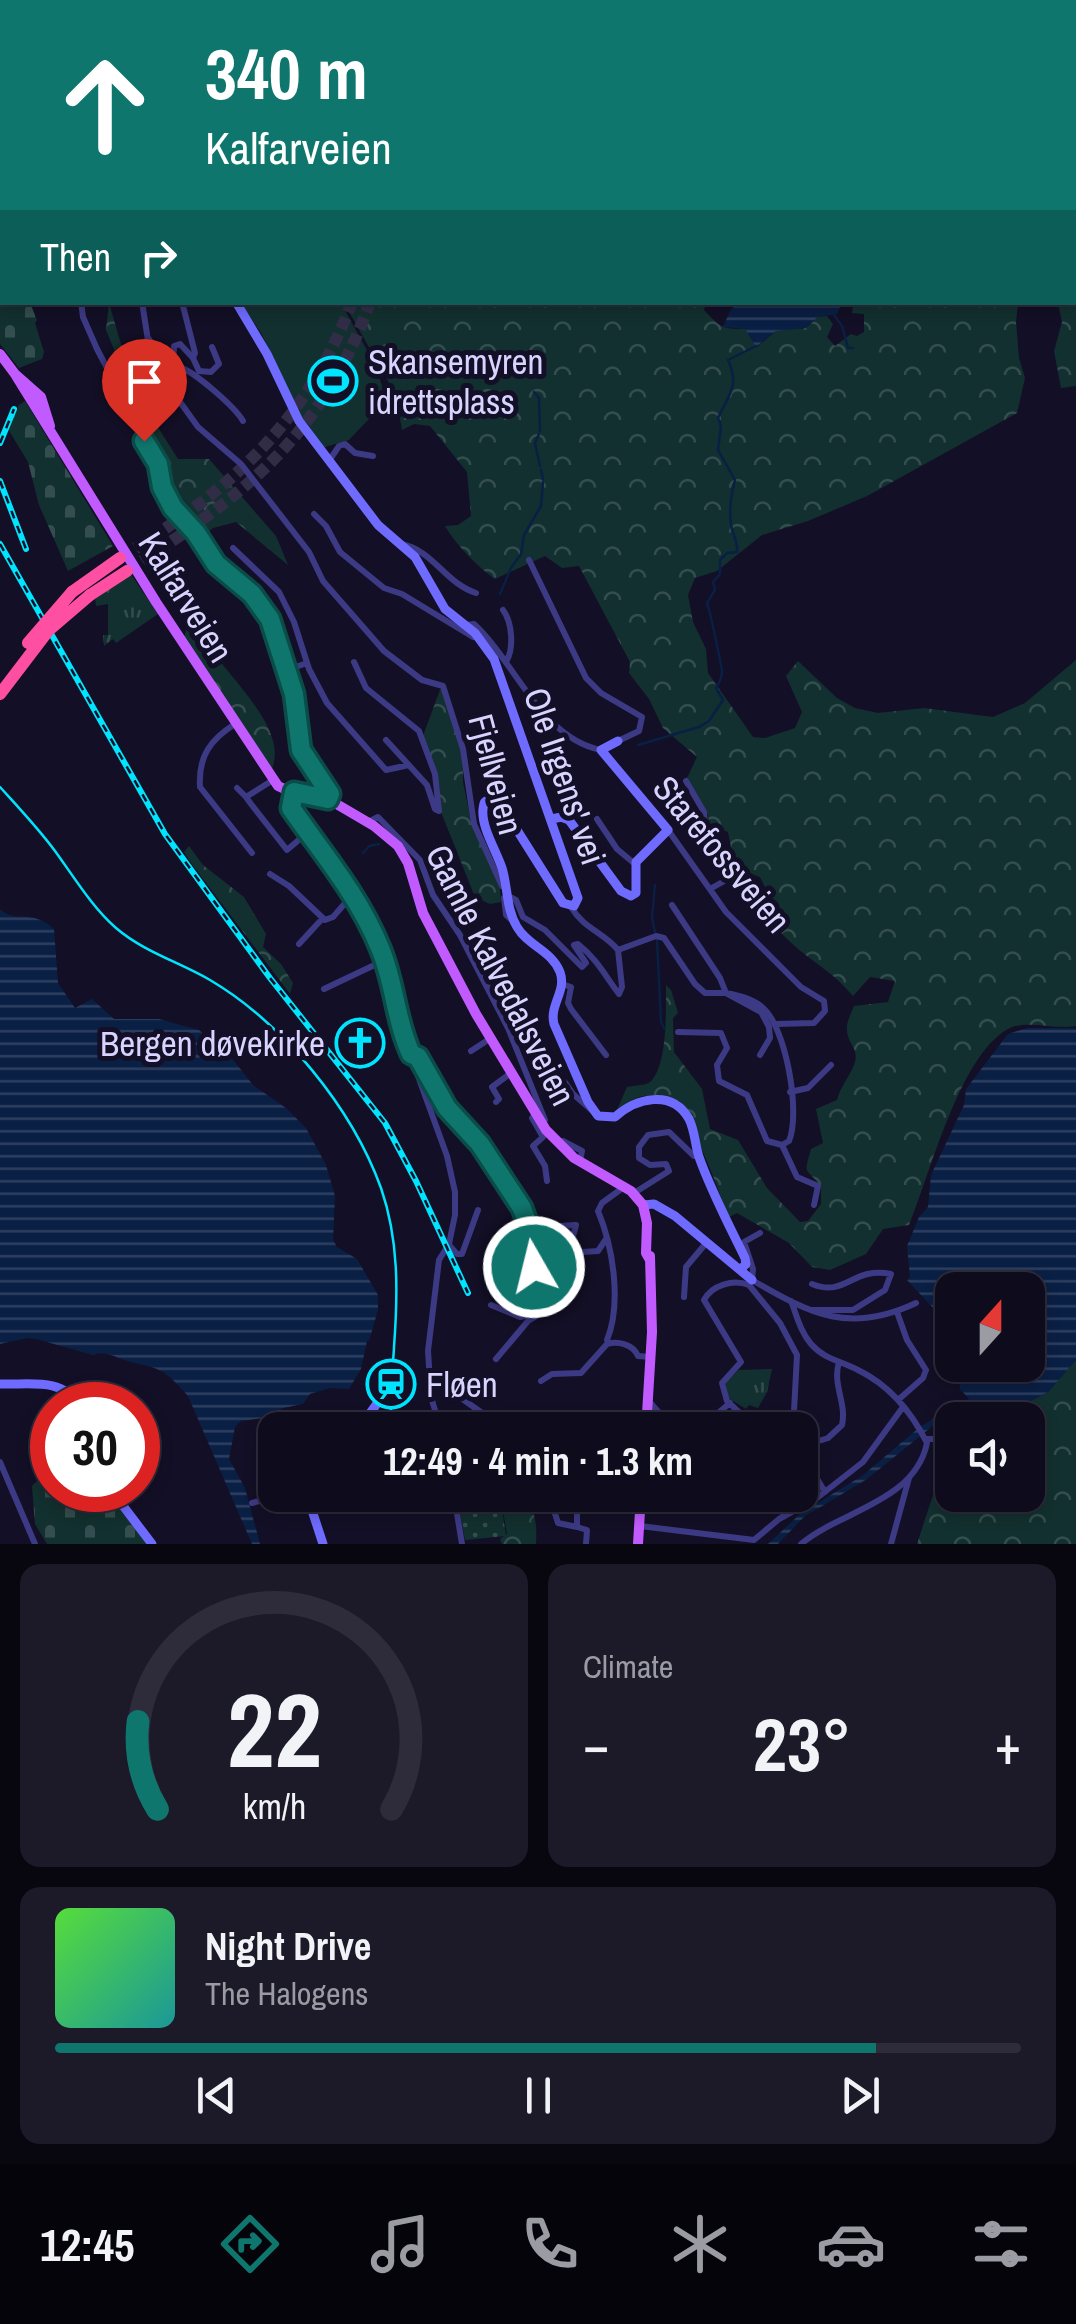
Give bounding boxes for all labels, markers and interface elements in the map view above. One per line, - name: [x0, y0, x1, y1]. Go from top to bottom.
- text: 340 m: [205, 27, 368, 121]
- icon: ahead: [40, 40, 170, 170]
- text: Kalfarveien: [205, 117, 392, 178]
- icon: right: [131, 230, 186, 285]
- text: Then: [40, 232, 111, 283]
- place label: Skansemyren idrettsplass: [368, 338, 543, 425]
- pin: [102, 339, 187, 442]
- icon: arrive: [117, 354, 172, 409]
- sports icon: Skansemyren idrettsplass: [307, 355, 359, 407]
- street label: Kalfarveien: [128, 523, 244, 671]
- street label: Ole Irgens' vei: [513, 681, 617, 871]
- street label: Fjellveien: [457, 709, 535, 839]
- street label: Starefossveien: [642, 766, 802, 942]
- street label: Gamle Kalvedalsveien: [415, 836, 587, 1114]
- church icon: Bergen døvekirke: [334, 1017, 386, 1069]
- place label: Bergen døvekirke: [100, 1020, 325, 1067]
- position arrow: [482, 1215, 586, 1319]
- north arrow: [935, 1272, 1045, 1382]
- map controls: [935, 1272, 1045, 1512]
- station icon: Fløen: [365, 1358, 417, 1410]
- place label: Fløen: [426, 1361, 498, 1408]
- speed limit sign: 30: [30, 1382, 160, 1512]
- button: sound: [935, 1402, 1045, 1512]
- text: 12:49 · 4 min · 1.3 km: [383, 1436, 693, 1487]
- text: Climate: [583, 1645, 673, 1688]
- text: 22: [227, 1659, 321, 1799]
- text: 23°: [753, 1693, 851, 1794]
- text: −: [583, 1707, 609, 1781]
- text: +: [995, 1707, 1021, 1781]
- text: km/h: [242, 1782, 306, 1830]
- text: Night Drive: [205, 1921, 371, 1972]
- text: The Halogens: [205, 1972, 368, 2015]
- icon: previous: [189, 2068, 244, 2123]
- icon: pause: [511, 2068, 566, 2123]
- icon: next: [833, 2068, 888, 2123]
- icon: directions: [215, 2209, 285, 2279]
- icon: music: [365, 2209, 435, 2279]
- icon: phone: [515, 2209, 585, 2279]
- icon: climate: [665, 2209, 735, 2279]
- icon: car: [816, 2209, 886, 2279]
- icon: filters: [966, 2209, 1036, 2279]
- text: 12:45: [40, 2214, 134, 2275]

